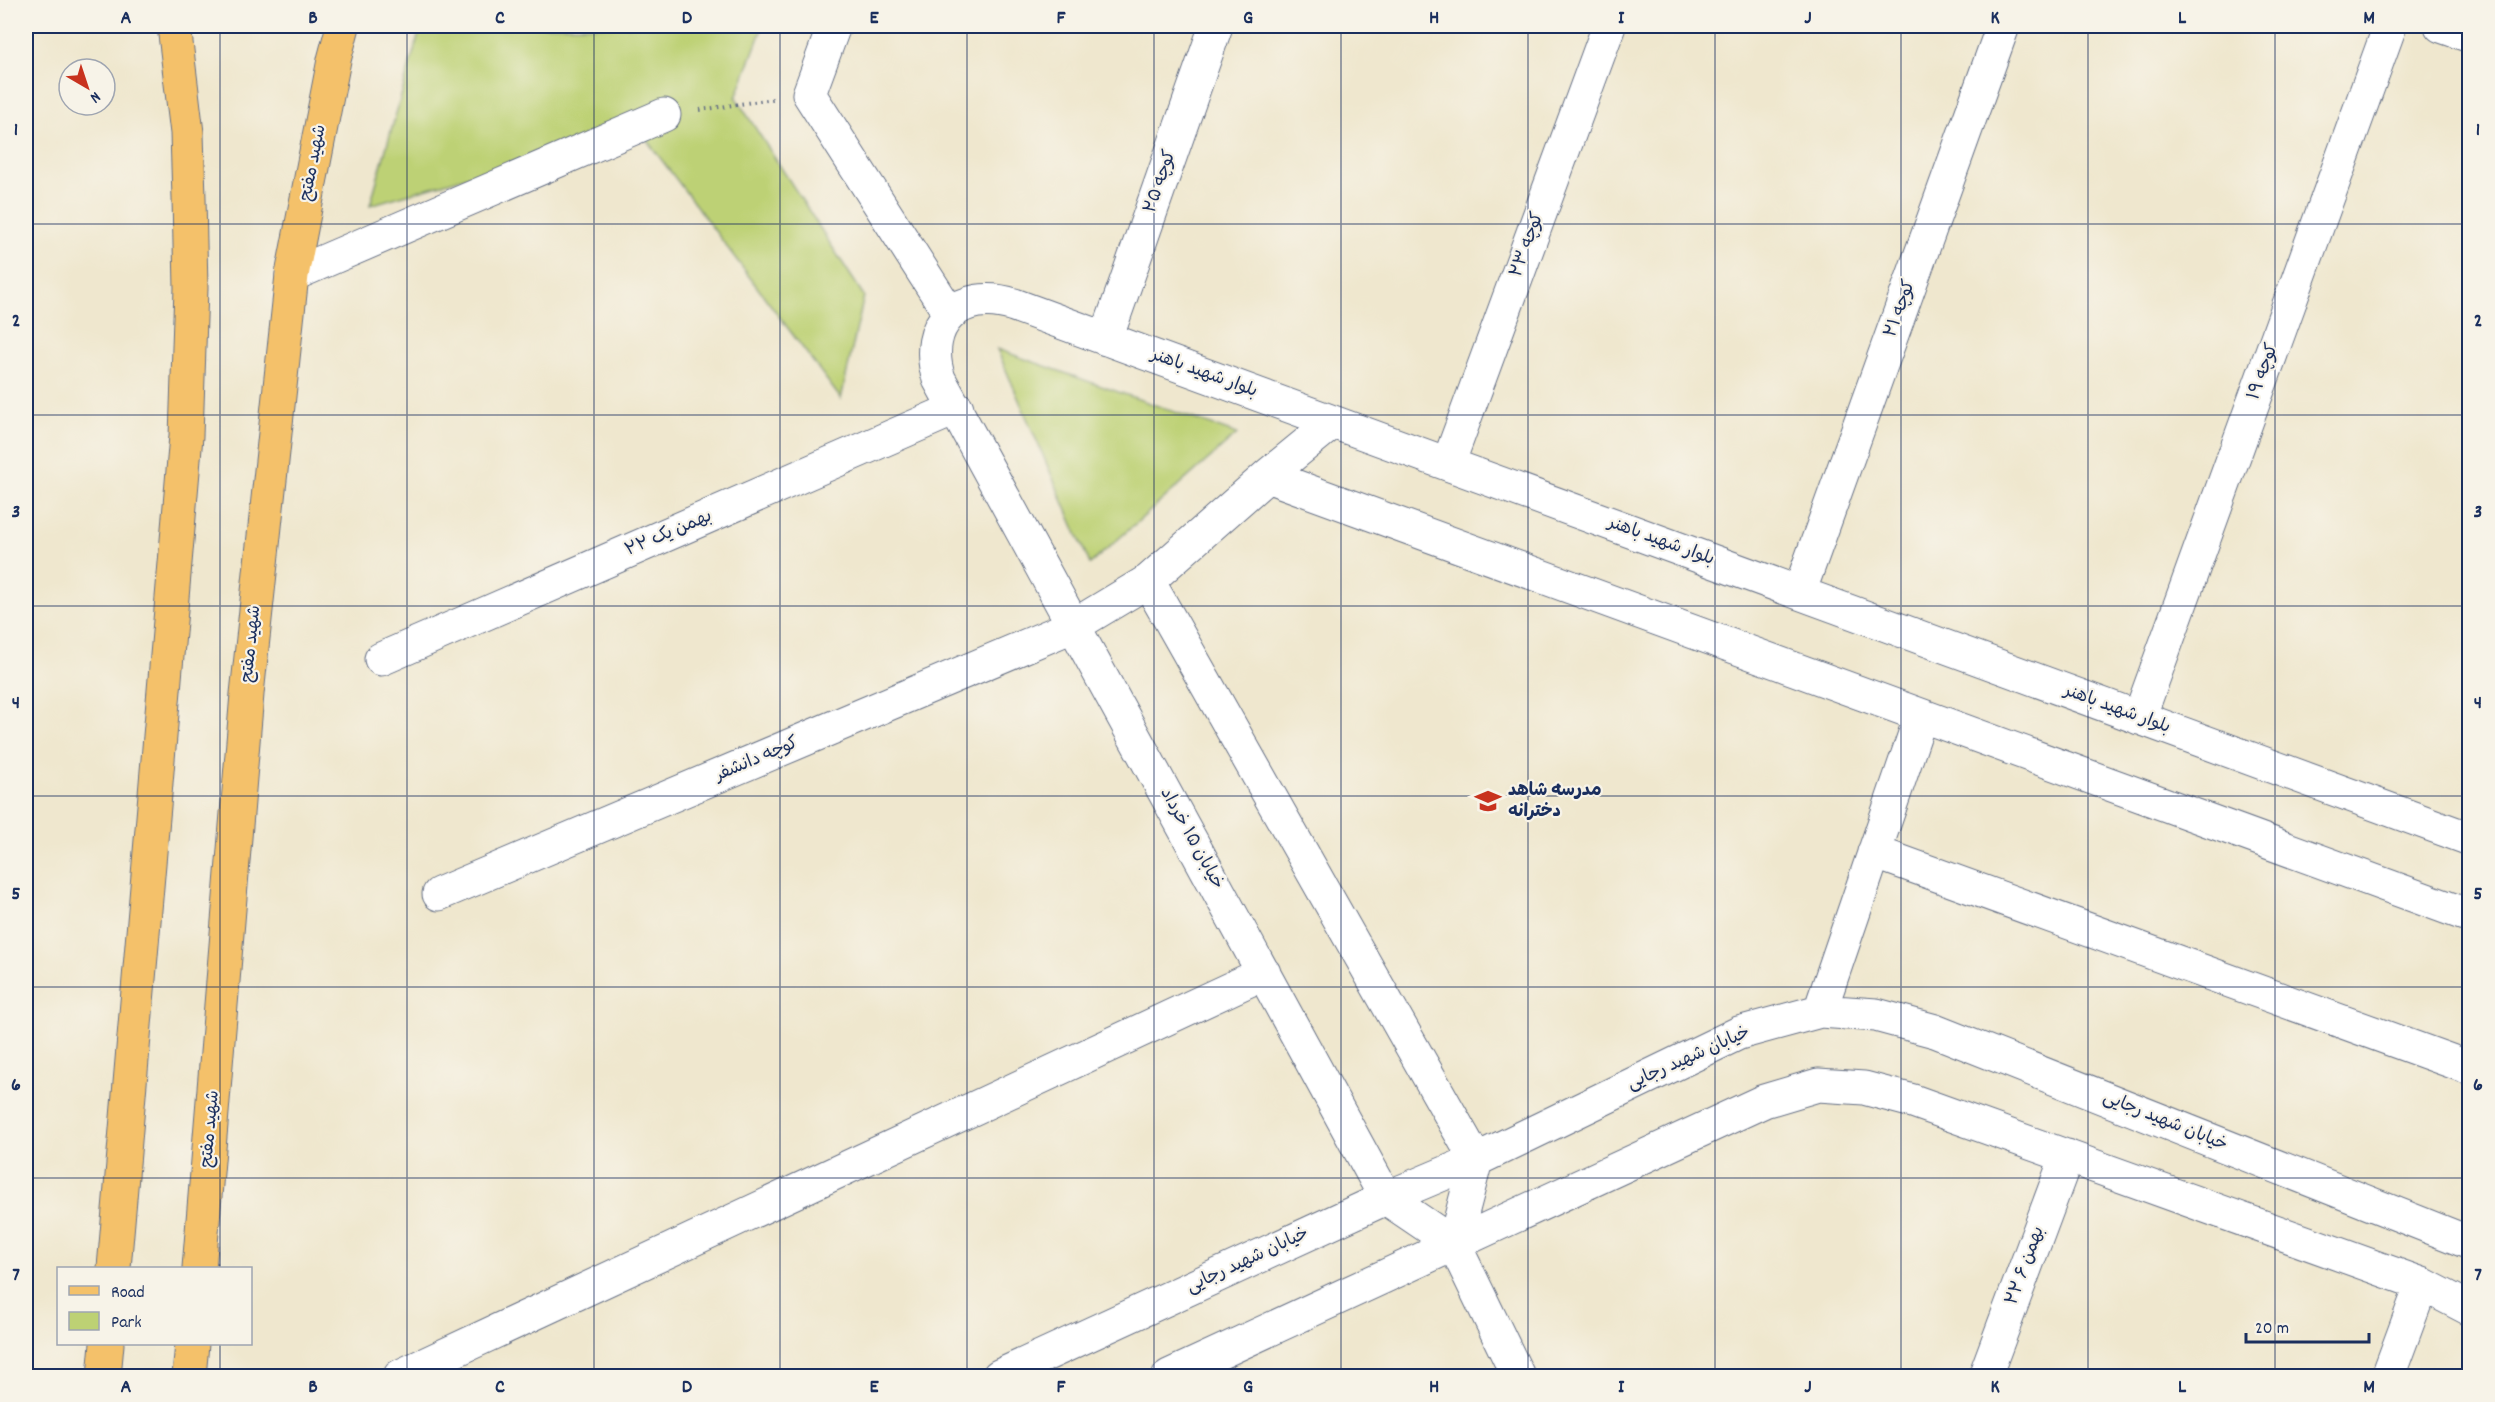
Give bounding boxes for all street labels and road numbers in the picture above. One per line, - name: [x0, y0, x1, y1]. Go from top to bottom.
- street label: شهید مفتح: [294, 122, 334, 204]
- street label: کوچه ۲۵: [1139, 147, 1184, 217]
- street label: کوچه ۲۳: [1505, 209, 1551, 281]
- street label: کوچه ۲۱: [1879, 277, 1923, 341]
- street label: کوچه ۱۹: [2242, 340, 2286, 404]
- street label: بلوار شهید باهنر: [1146, 343, 1261, 405]
- street label: ۲۲ بهمن یک: [622, 504, 716, 564]
- street label: بلوار شهید باهنر: [1603, 511, 1718, 573]
- street label: شهید مفتح: [235, 604, 269, 684]
- street label: بلوار شهید باهنر: [2059, 679, 2174, 741]
- street label: کوچه دانشفر: [710, 731, 803, 790]
- street label: خیابان ۱۵ خرداد: [1153, 784, 1229, 894]
- street label: خیابان شهید رجایی: [1623, 1021, 1755, 1097]
- street label: خیابان شهید رجایی: [2099, 1086, 2231, 1158]
- street label: شهید مفتح: [195, 1089, 227, 1169]
- street label: خیابان شهید رجایی: [1183, 1222, 1313, 1300]
- street label: ۲۲ بهمن ۶: [2000, 1223, 2052, 1309]

